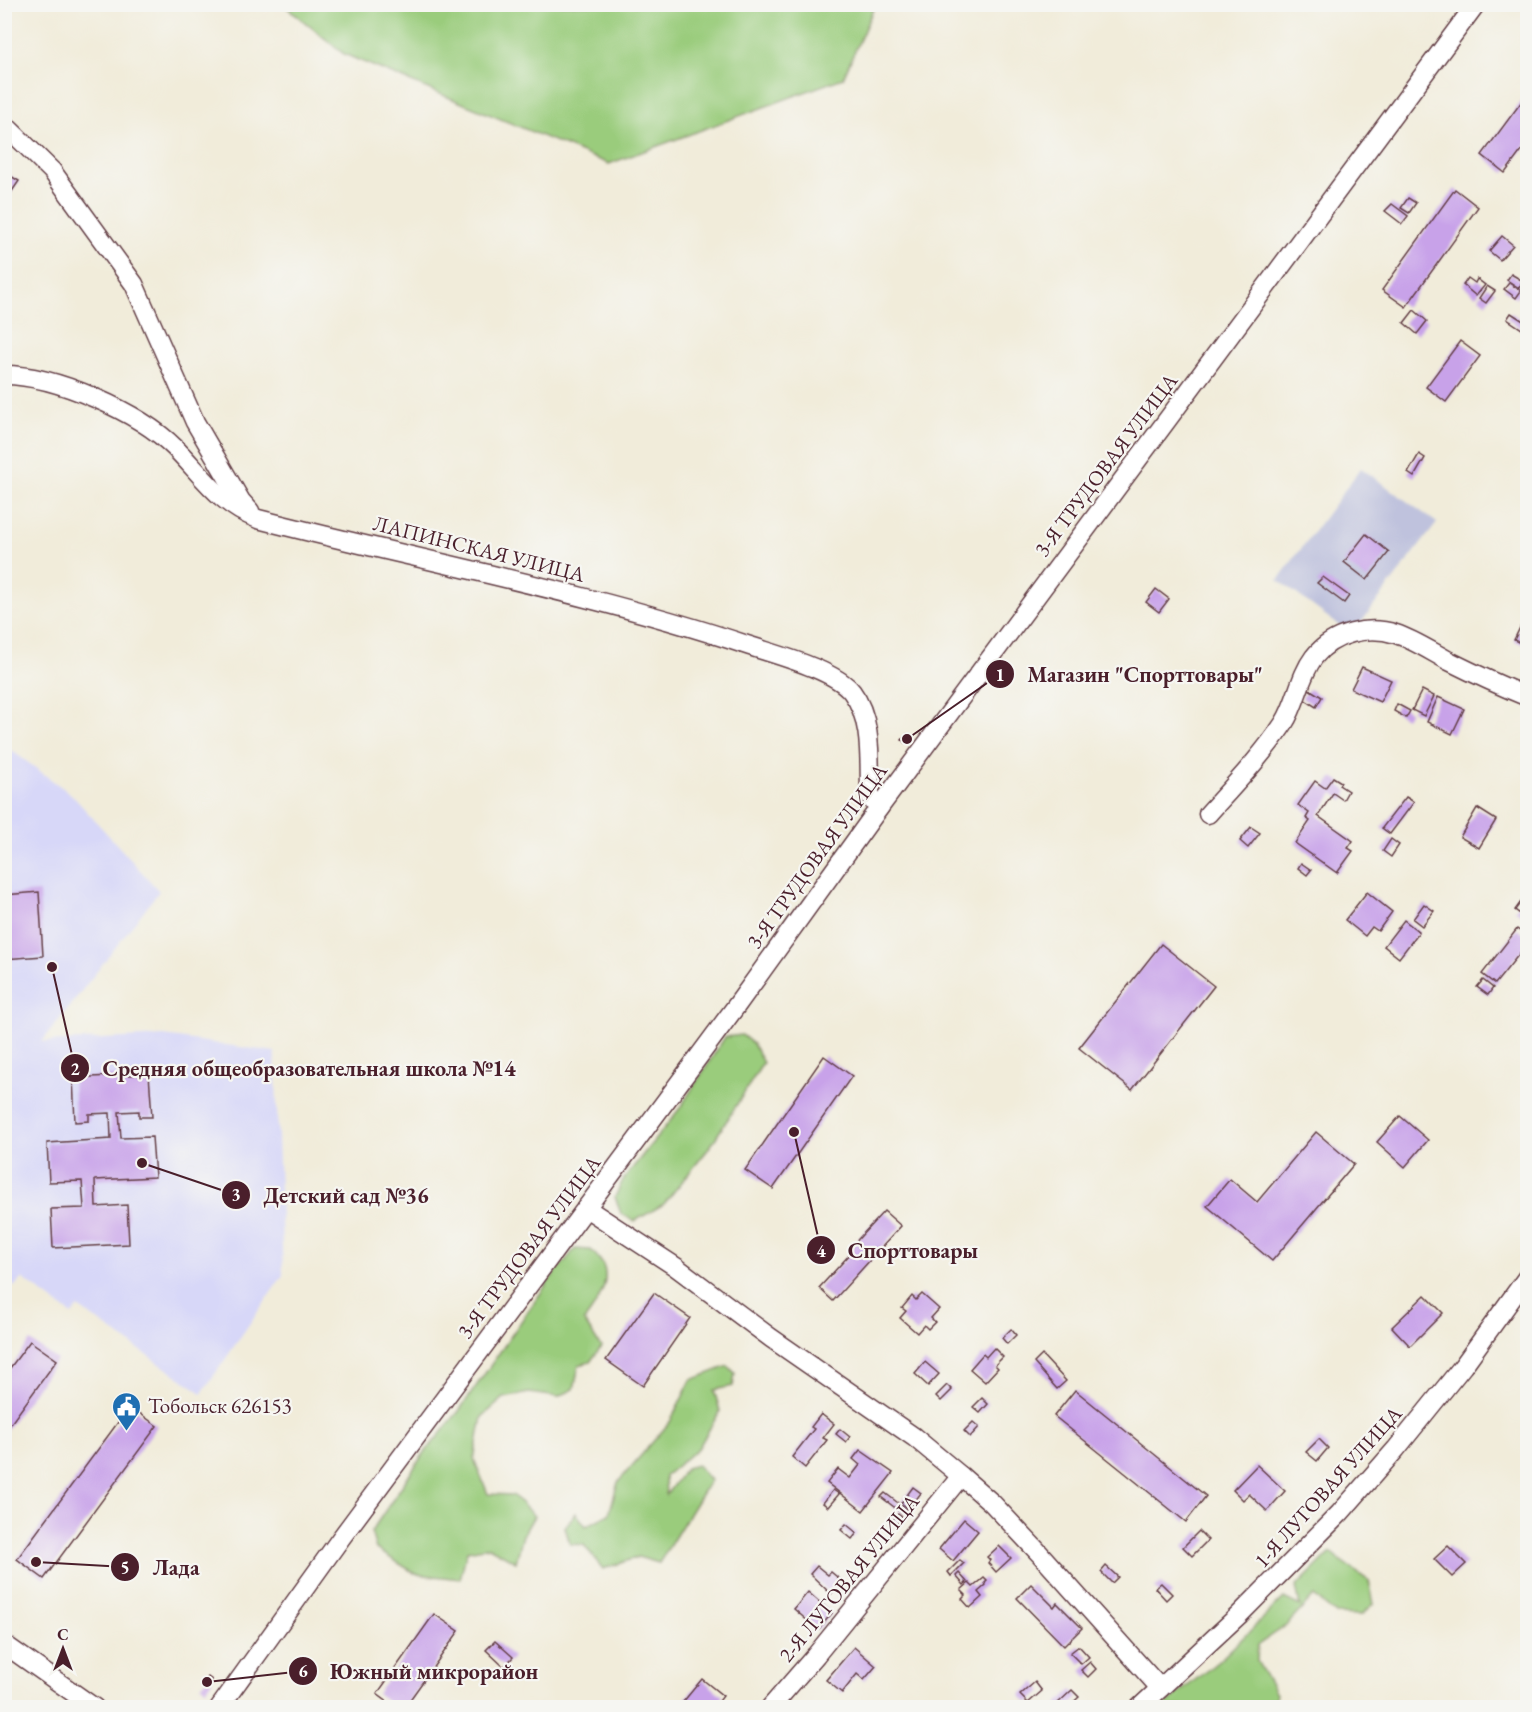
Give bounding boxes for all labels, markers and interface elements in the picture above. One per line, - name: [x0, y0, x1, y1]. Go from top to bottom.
- street label: 3-Я ТРУДОВАЯ УЛИЦА: [1028, 367, 1184, 562]
- street label: ЛАПИНСКАЯ УЛИЦА: [371, 509, 588, 588]
- callout: Магазин "Спорттовары": [985, 654, 1275, 694]
- text: Магазин "Спорттовары": [1027, 660, 1263, 689]
- text: 1: [995, 663, 1005, 686]
- street label: 3-Я ТРУДОВАЯ УЛИЦА: [740, 758, 893, 954]
- callout: Средняя общеобразовательная школа №14: [60, 1048, 528, 1088]
- text: Средняя общеобразовательная школа №14: [102, 1054, 516, 1083]
- text: 2: [70, 1057, 80, 1080]
- street label: 3-Я ТРУДОВАЯ УЛИЦА: [451, 1149, 607, 1344]
- callout: Детский сад №36: [221, 1175, 440, 1215]
- text: Детский сад №36: [263, 1181, 429, 1210]
- text: 3: [231, 1183, 241, 1206]
- callout: Спорттовары: [806, 1230, 990, 1270]
- text: Спорттовары: [848, 1236, 978, 1265]
- text: 4: [816, 1239, 826, 1262]
- public building icon: Тобольск 626153: [111, 1390, 143, 1432]
- place label: Тобольск 626153: [148, 1392, 292, 1419]
- street label: 1-Я ЛУГОВАЯ УЛИЦА: [1248, 1400, 1408, 1573]
- street label: 2-Я ЛУГОВАЯ УЛИЦА: [772, 1488, 925, 1667]
- callout: Лада: [110, 1547, 211, 1587]
- text: Лада: [152, 1553, 200, 1582]
- text: 5: [120, 1556, 130, 1579]
- north arrow: [33, 1619, 93, 1679]
- text: С: [57, 1624, 69, 1645]
- callout: Южный микрорайон: [288, 1651, 550, 1691]
- text: Южный микрорайон: [330, 1657, 539, 1686]
- text: 6: [298, 1659, 308, 1682]

